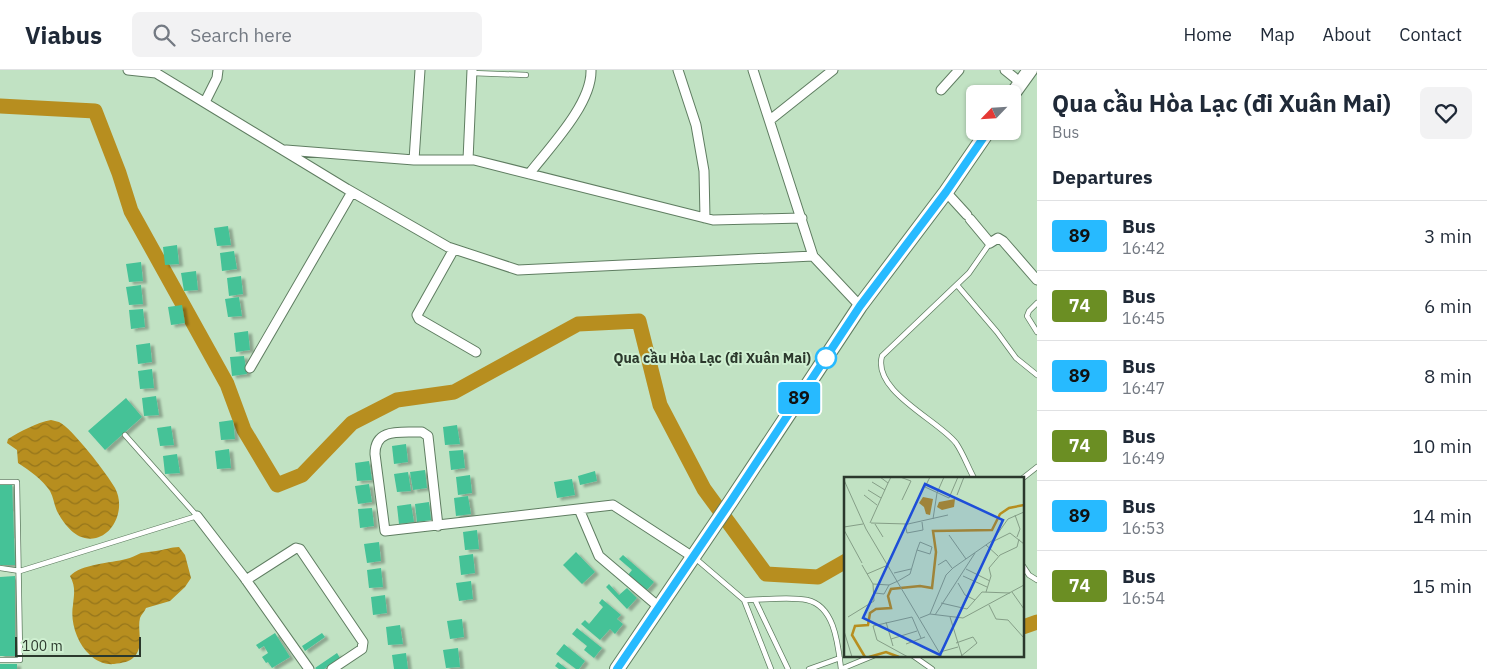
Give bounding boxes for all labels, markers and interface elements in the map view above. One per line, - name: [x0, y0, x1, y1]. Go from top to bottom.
- search box: [132, 12, 482, 57]
- text: Viabus: [25, 19, 102, 51]
- icon: search: [150, 21, 178, 49]
- text: Search here: [190, 23, 292, 47]
- text: Home: [1184, 23, 1232, 46]
- text: Map: [1260, 23, 1295, 46]
- text: About: [1323, 23, 1371, 46]
- text: Contact: [1399, 23, 1462, 46]
- north arrow: [966, 85, 1021, 140]
- map controls: [966, 85, 1021, 140]
- text: Qua cầu Hòa Lạc (đi Xuân Mai): [1052, 87, 1391, 119]
- button: heart: [1420, 87, 1472, 139]
- text: Bus: [1052, 122, 1079, 142]
- text: Departures: [1052, 165, 1152, 189]
- text: Bus: [1122, 214, 1156, 238]
- text: 89: [1069, 224, 1090, 247]
- text: 3 min: [1424, 224, 1472, 248]
- text: 16:42: [1122, 238, 1165, 258]
- text: Bus: [1122, 284, 1156, 308]
- text: 74: [1069, 294, 1090, 317]
- text: 6 min: [1424, 294, 1472, 318]
- text: 16:45: [1122, 308, 1165, 328]
- marker: Qua cầu Hòa Lạc (đi Xuân Mai): [815, 347, 837, 369]
- place label: Qua cầu Hòa Lạc (đi Xuân Mai): [613, 348, 811, 367]
- text: Bus: [1122, 354, 1156, 378]
- text: 89: [1069, 364, 1090, 387]
- text: 8 min: [1424, 364, 1472, 388]
- text: 16:47: [1122, 378, 1165, 398]
- line badge: 89: [776, 382, 822, 414]
- text: 89: [788, 386, 810, 409]
- text: Bus: [1122, 424, 1156, 448]
- text: 74: [1069, 434, 1090, 457]
- text: 10 min: [1413, 434, 1472, 458]
- text: 16:49: [1122, 448, 1165, 468]
- inset map: [844, 477, 1024, 656]
- text: Bus: [1122, 494, 1156, 518]
- text: 89: [1069, 504, 1090, 527]
- text: 14 min: [1413, 504, 1472, 528]
- text: 16:53: [1122, 518, 1165, 538]
- text: Bus: [1122, 564, 1156, 588]
- text: 74: [1069, 574, 1090, 597]
- text: 15 min: [1413, 574, 1472, 598]
- text: 16:54: [1122, 588, 1165, 608]
- scale bar: [15, 634, 141, 657]
- text: 100 m: [22, 637, 63, 655]

